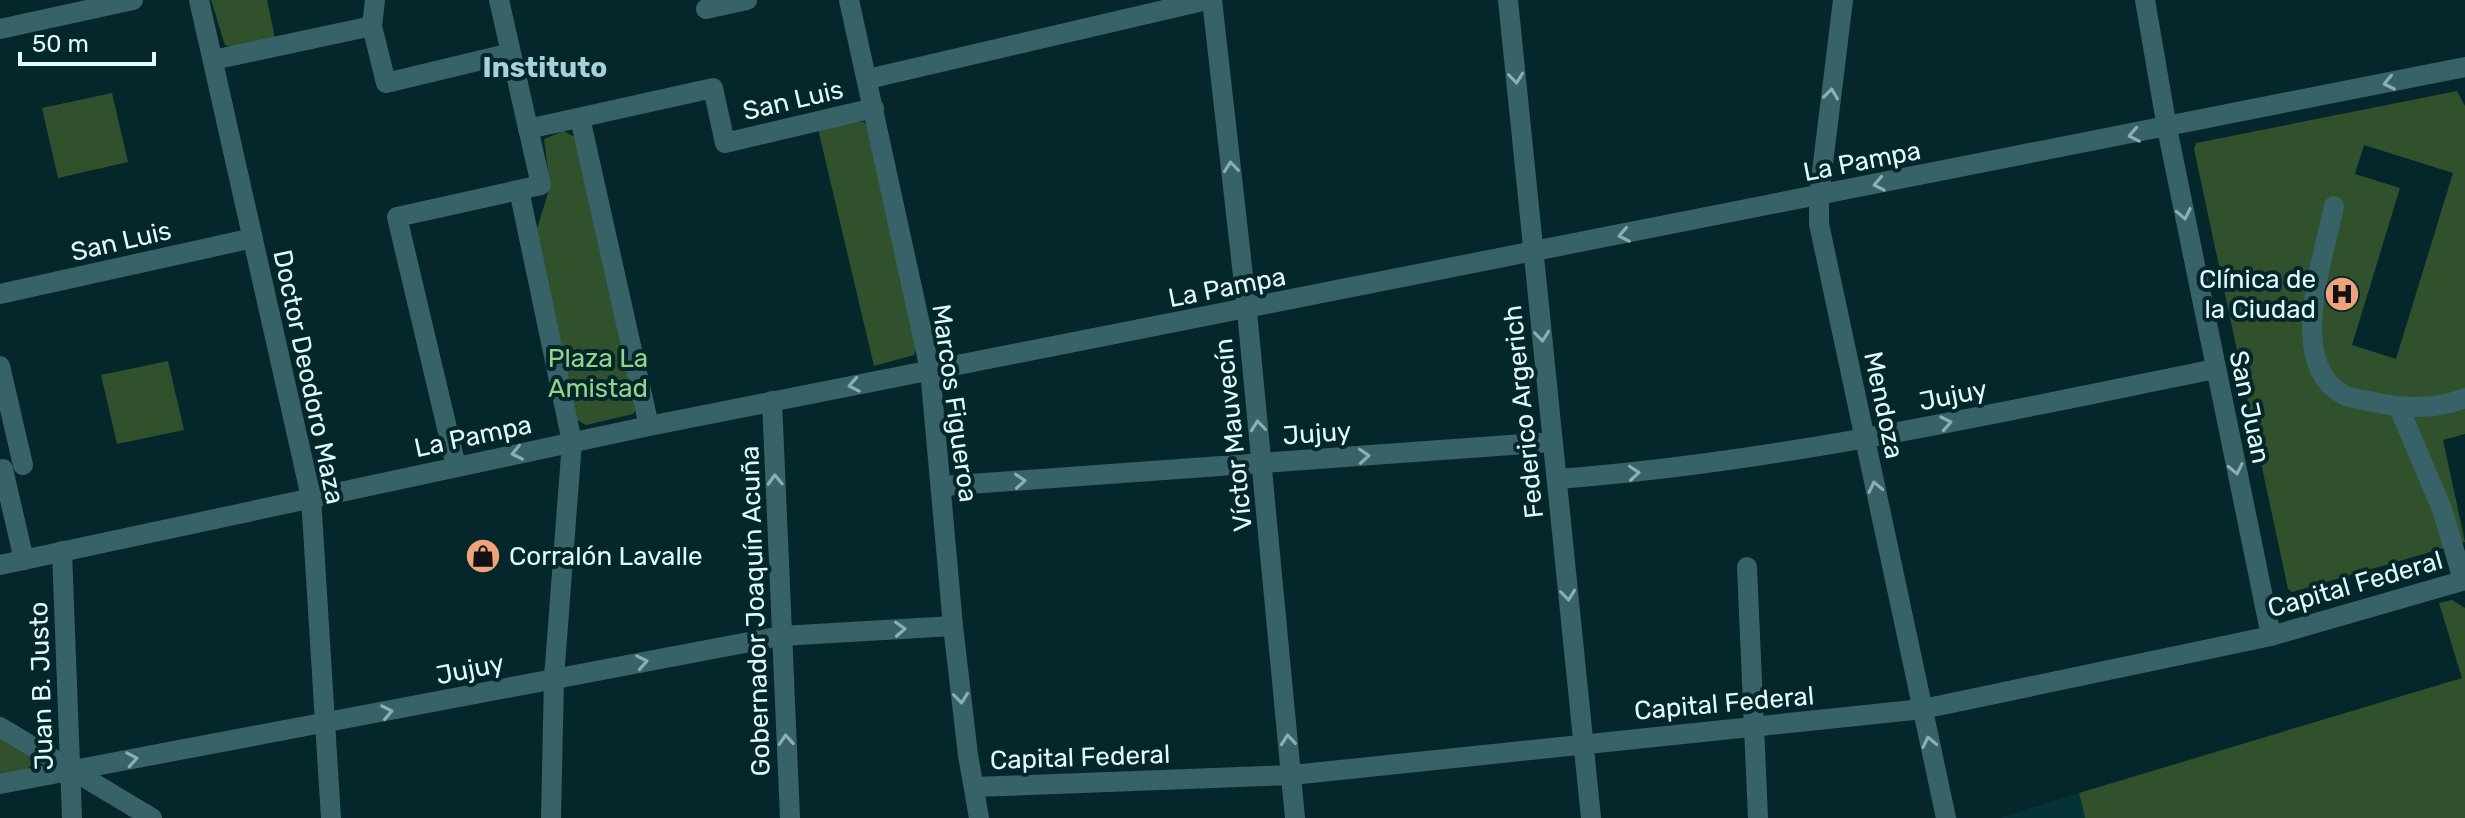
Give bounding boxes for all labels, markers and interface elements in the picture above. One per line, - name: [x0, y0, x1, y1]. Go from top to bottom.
- scale bar: [20, 16, 154, 66]
- text: 50 m: [32, 30, 89, 58]
- district label: Instituto: [483, 51, 607, 84]
- one-way arrow: [1507, 72, 1524, 85]
- street label: San Luis: [740, 74, 846, 127]
- one-way arrow: [2382, 74, 2396, 91]
- one-way arrow: [1823, 87, 1840, 100]
- one-way arrow: [2127, 125, 2141, 142]
- street label: La Pampa: [1801, 135, 1924, 188]
- one-way arrow: [1222, 160, 1239, 173]
- one-way arrow: [1872, 175, 1885, 192]
- one-way arrow: [2175, 207, 2192, 221]
- street label: San Luis: [68, 215, 174, 268]
- one-way arrow: [1617, 226, 1630, 243]
- street label: Doctor Deodoro Maza: [266, 247, 351, 507]
- street label: La Pampa: [1166, 261, 1289, 314]
- place label: Clínica de la Ciudad: [2199, 264, 2316, 325]
- hospital icon: Clínica de la Ciudad: [2323, 275, 2361, 313]
- street label: Marcos Figueroa: [925, 302, 984, 504]
- street label: Federico Argerich: [1497, 304, 1550, 520]
- one-way arrow: [1533, 330, 1550, 343]
- street label: Víctor Mauvecín: [1208, 337, 1259, 533]
- park label: Plaza La Amistad: [548, 343, 648, 404]
- street label: San Juan: [2222, 348, 2277, 466]
- street label: Mendoza: [1857, 349, 1910, 462]
- street label: Jujuy: [1916, 374, 1990, 417]
- one-way arrow: [847, 376, 861, 393]
- street label: La Pampa: [412, 409, 535, 464]
- one-way arrow: [1939, 415, 1953, 432]
- street label: Jujuy: [1282, 416, 1352, 451]
- one-way arrow: [1250, 419, 1267, 432]
- one-way arrow: [510, 444, 523, 461]
- street label: Gobernador Joaquín Acuña: [734, 445, 777, 777]
- one-way arrow: [1357, 448, 1370, 465]
- one-way arrow: [2227, 462, 2244, 475]
- one-way arrow: [1628, 465, 1641, 482]
- one-way arrow: [767, 473, 784, 486]
- one-way arrow: [1014, 473, 1027, 490]
- one-way arrow: [1867, 481, 1884, 495]
- shop icon: Corralón Lavalle: [464, 537, 502, 575]
- place label: Corralón Lavalle: [509, 541, 703, 572]
- street label: Capital Federal: [2264, 545, 2446, 624]
- one-way arrow: [1560, 589, 1577, 602]
- street label: Juan B. Justo: [23, 601, 60, 771]
- one-way arrow: [894, 621, 907, 638]
- street label: Jujuy: [433, 648, 507, 691]
- one-way arrow: [635, 654, 649, 671]
- street label: Capital Federal: [1633, 680, 1815, 727]
- one-way arrow: [953, 692, 970, 705]
- one-way arrow: [381, 705, 394, 722]
- one-way arrow: [778, 733, 795, 746]
- one-way arrow: [1280, 733, 1297, 746]
- one-way arrow: [1922, 735, 1939, 748]
- street label: Capital Federal: [989, 739, 1171, 776]
- one-way arrow: [125, 752, 138, 769]

